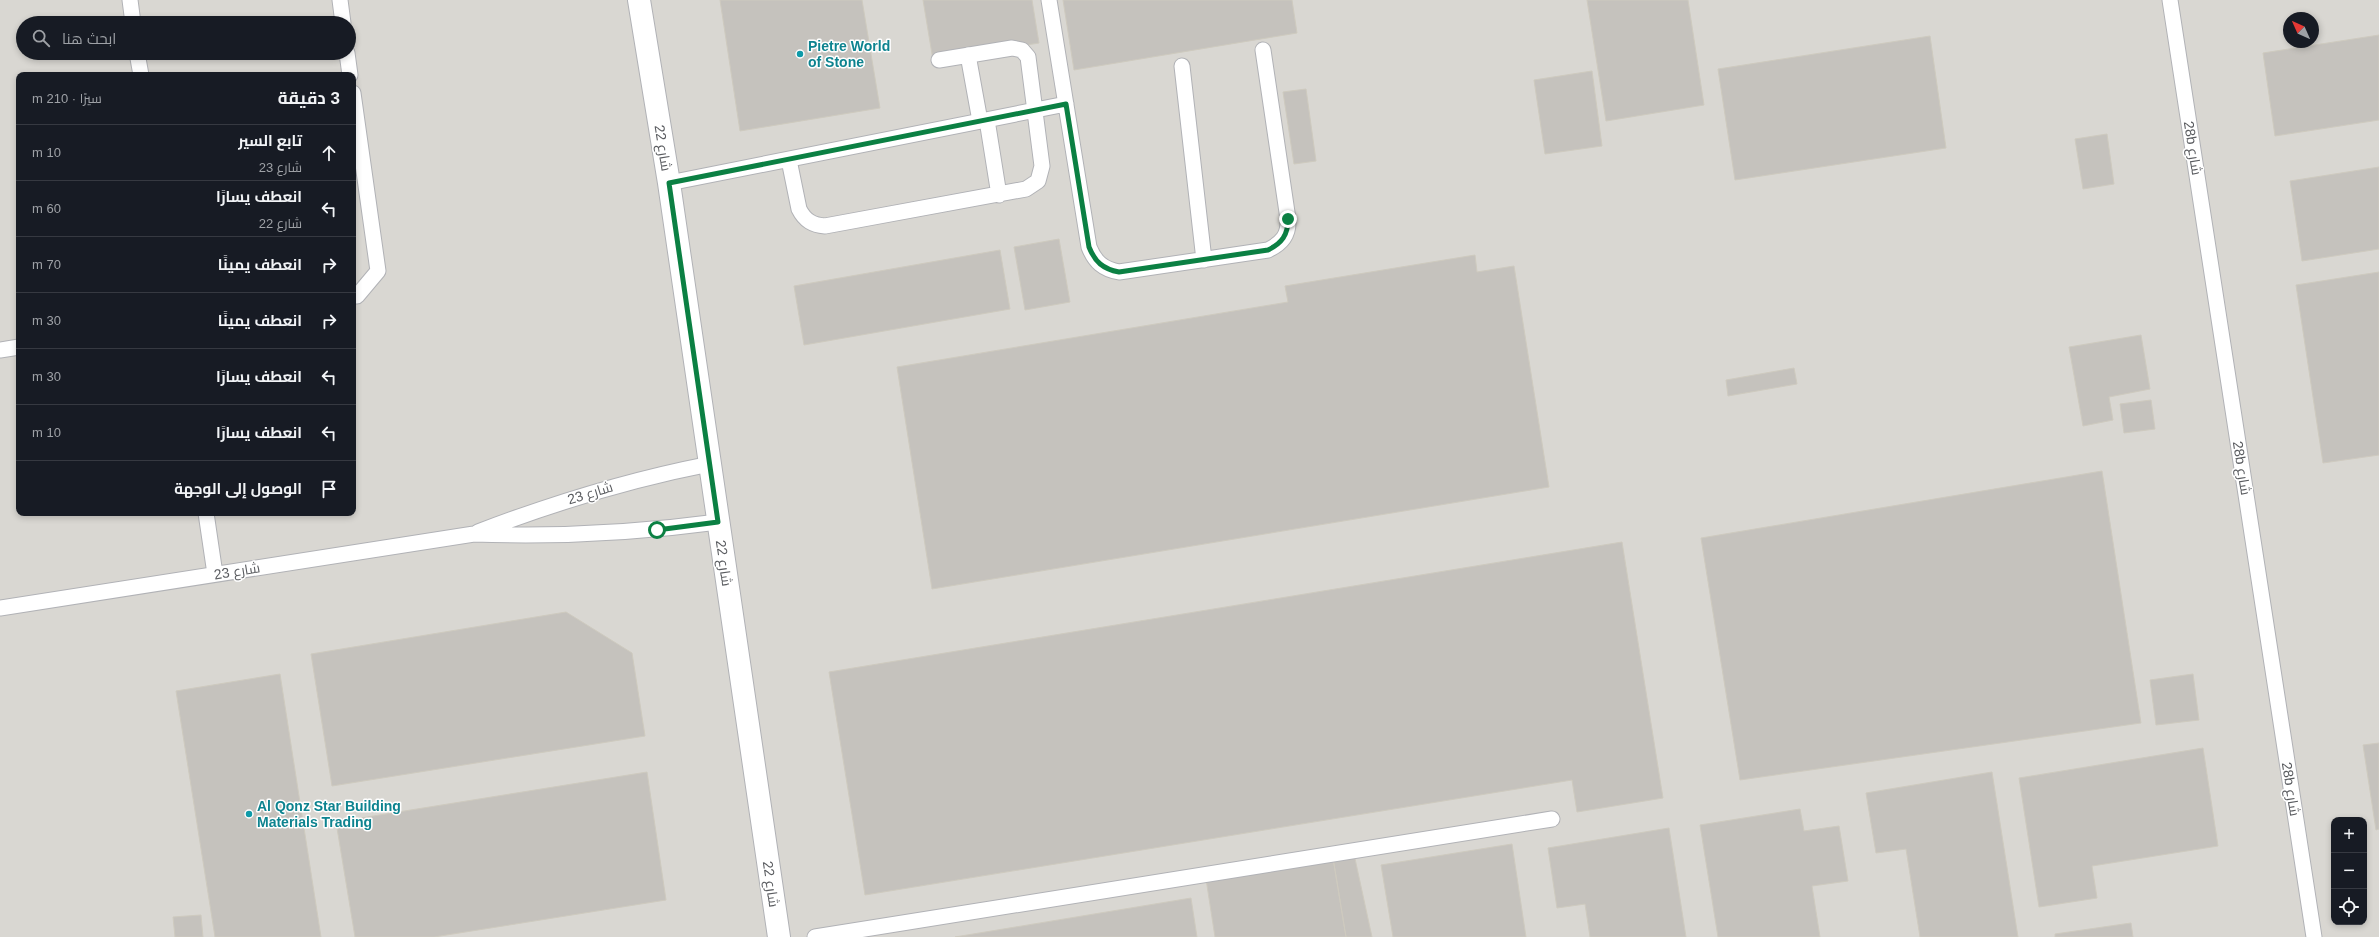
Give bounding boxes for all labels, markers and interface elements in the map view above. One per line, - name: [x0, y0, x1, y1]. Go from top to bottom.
- north arrow: [2283, 12, 2319, 48]
- search box: [16, 16, 356, 60]
- icon: search: [30, 27, 52, 49]
- text: ابحث هنا: [62, 30, 116, 47]
- place label: Pietre World of Stone: [808, 38, 890, 70]
- marker: Pietre World of Stone: [795, 49, 805, 59]
- text: 3 دقيقة: [278, 89, 340, 108]
- text: سيرًا · 210 m: [32, 91, 102, 106]
- street label: 28b شارع: [2180, 120, 2205, 176]
- street label: شارع 22: [650, 124, 675, 172]
- text: تابع السير: [238, 132, 302, 149]
- icon: ahead: [318, 142, 340, 164]
- text: 10 m: [32, 145, 61, 160]
- text: شارع 23: [259, 160, 302, 175]
- text: انعطف يسارًا: [216, 188, 302, 205]
- icon: left: [318, 198, 340, 220]
- text: 60 m: [32, 201, 61, 216]
- route end: [1279, 210, 1297, 228]
- text: شارع 22: [259, 216, 302, 231]
- icon: right: [318, 254, 340, 276]
- text: انعطف يمينًا: [218, 256, 302, 273]
- text: 70 m: [32, 257, 61, 272]
- icon: right: [318, 310, 340, 332]
- text: انعطف يمينًا: [218, 312, 302, 329]
- text: 30 m: [32, 313, 61, 328]
- icon: left: [318, 366, 340, 388]
- text: انعطف يسارًا: [216, 368, 302, 385]
- text: 30 m: [32, 369, 61, 384]
- icon: left: [318, 422, 340, 444]
- text: انعطف يسارًا: [216, 424, 302, 441]
- text: 10 m: [32, 425, 61, 440]
- street label: 28b شارع: [2229, 440, 2254, 496]
- icon: arrive: [318, 478, 340, 500]
- street label: شارع 23: [565, 479, 615, 508]
- text: الوصول إلى الوجهة: [174, 480, 302, 497]
- route start: [648, 521, 666, 539]
- street label: شارع 22: [712, 539, 735, 587]
- street label: شارع 23: [213, 559, 261, 584]
- street label: 28b شارع: [2278, 761, 2303, 817]
- place label: Al Qonz Star Building Materials Trading: [257, 798, 401, 830]
- marker: Al Qonz Star Building Materials Trading: [244, 809, 254, 819]
- map controls: [2331, 817, 2367, 925]
- button: +: [2331, 817, 2367, 853]
- button: −: [2331, 853, 2367, 889]
- street label: شارع 22: [759, 860, 782, 908]
- button: locate: [2331, 889, 2367, 925]

